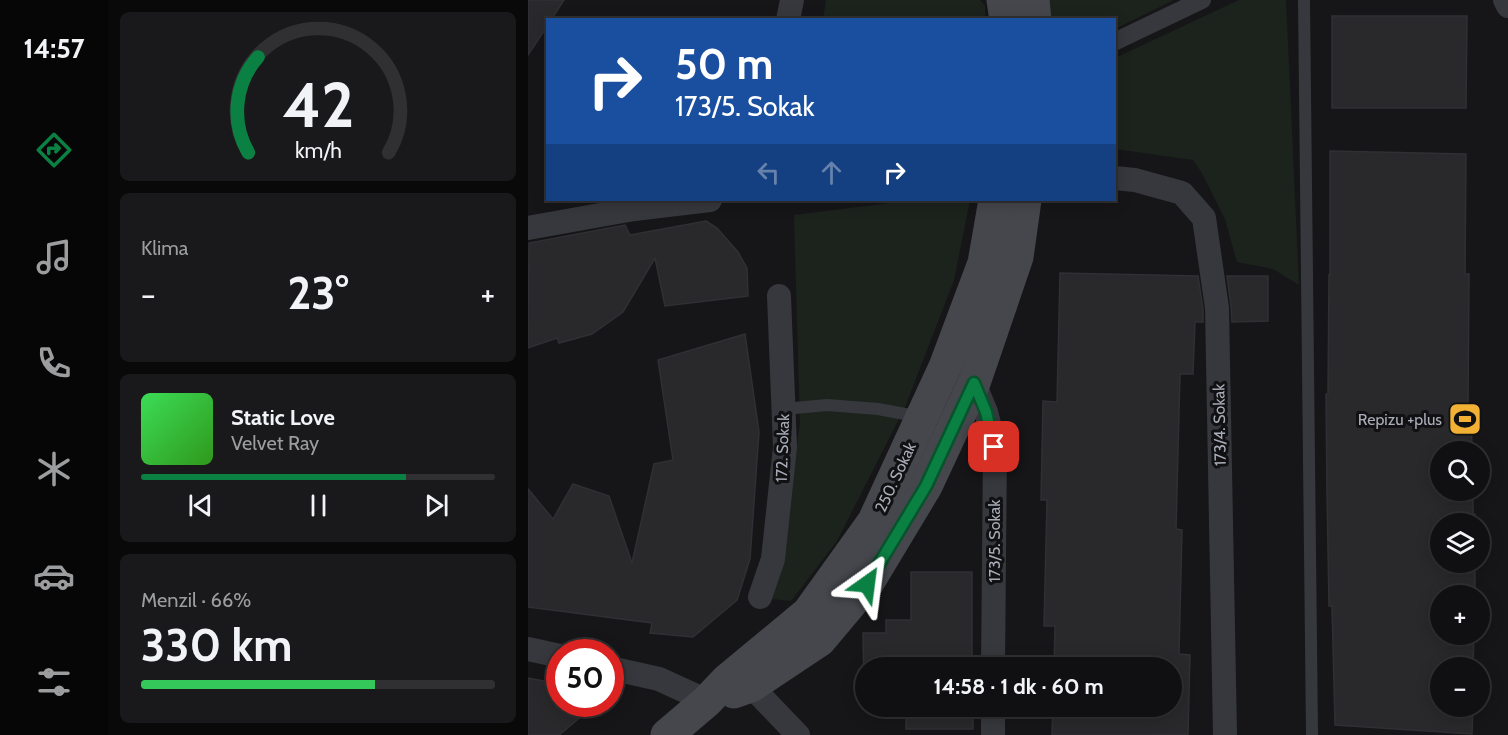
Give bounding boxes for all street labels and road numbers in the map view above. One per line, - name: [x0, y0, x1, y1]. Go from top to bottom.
- street label: 173/4. Sokak: [1209, 383, 1230, 466]
- street label: 172. Sokak: [772, 413, 793, 483]
- street label: 250. Sokak: [871, 438, 920, 515]
- street label: 173/5. Sokak: [985, 499, 1004, 582]

